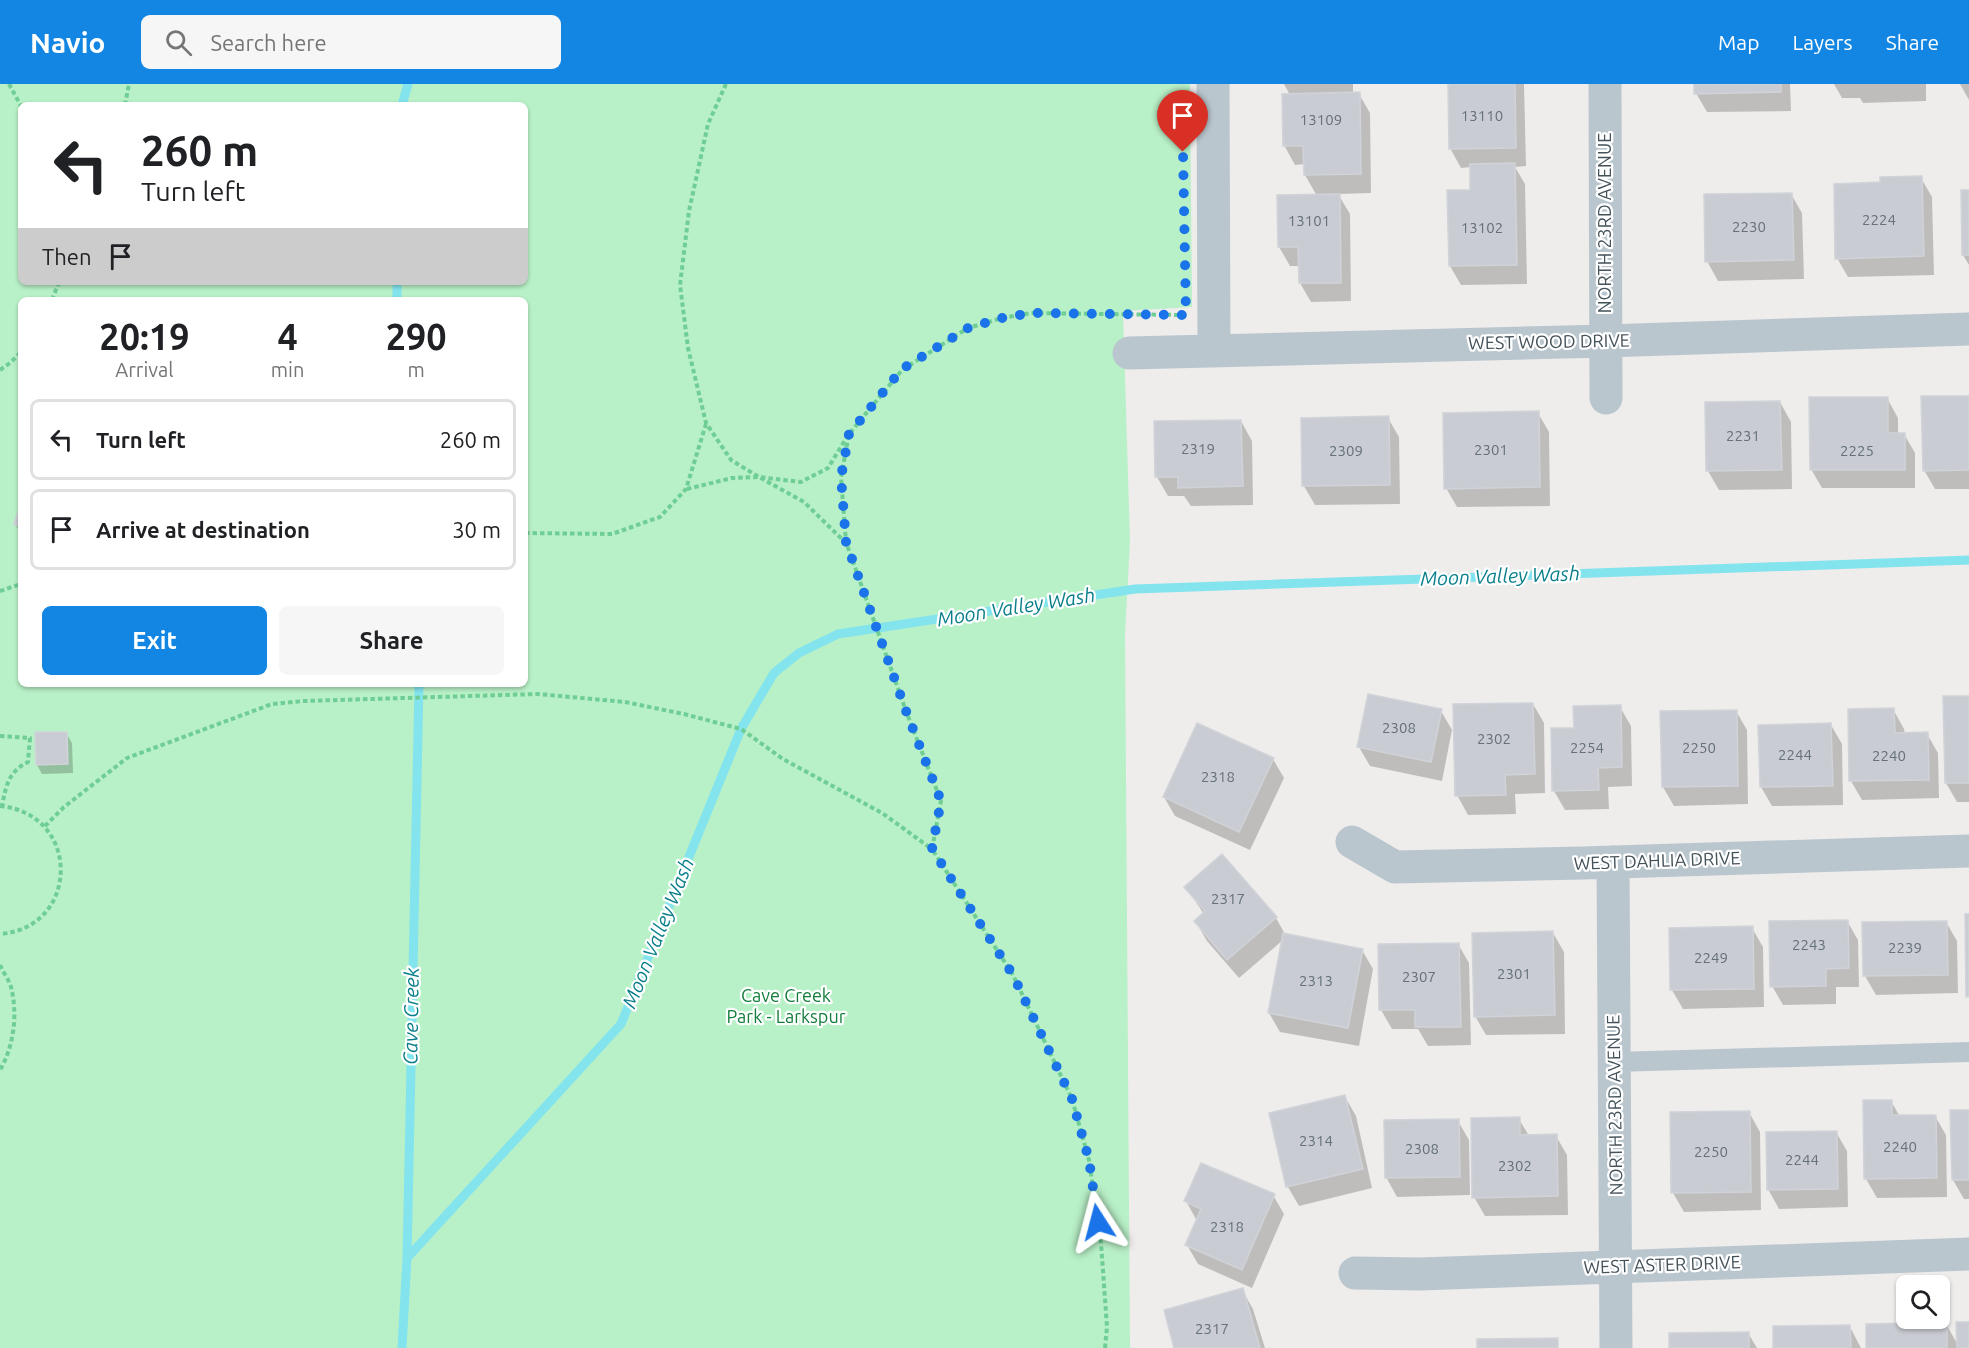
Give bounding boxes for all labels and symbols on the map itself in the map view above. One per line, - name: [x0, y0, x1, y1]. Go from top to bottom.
- pin: [1157, 90, 1208, 152]
- house number: 13110: [1461, 107, 1503, 124]
- house number: 13109: [1300, 111, 1342, 128]
- street label: NORTH 23RD AVENUE: [1594, 133, 1614, 313]
- house number: 2224: [1862, 211, 1896, 228]
- house number: 13101: [1288, 212, 1330, 229]
- house number: 2230: [1732, 218, 1766, 235]
- house number: 13102: [1461, 219, 1503, 236]
- street label: WEST WOOD DRIVE: [1468, 330, 1630, 352]
- house number: 2231: [1726, 427, 1760, 444]
- house number: 2319: [1181, 440, 1215, 457]
- house number: 2301: [1474, 441, 1508, 458]
- house number: 2309: [1329, 442, 1363, 459]
- house number: 2225: [1840, 442, 1874, 459]
- water label: Moon Valley Wash: [1420, 561, 1580, 590]
- water label: Moon Valley Wash: [935, 583, 1097, 630]
- house number: 2308: [1382, 719, 1416, 736]
- house number: 2302: [1477, 730, 1511, 747]
- house number: 2254: [1570, 739, 1604, 756]
- house number: 2250: [1682, 739, 1716, 756]
- house number: 2244: [1778, 746, 1812, 763]
- house number: 2240: [1872, 747, 1906, 764]
- house number: 2318: [1201, 768, 1235, 785]
- street label: WEST DAHLIA DRIVE: [1573, 847, 1741, 873]
- water label: Moon Valley Wash: [617, 854, 698, 1011]
- house number: 2317: [1211, 890, 1245, 907]
- house number: 2243: [1792, 936, 1826, 953]
- house number: 2239: [1888, 939, 1922, 956]
- house number: 2249: [1694, 949, 1728, 966]
- house number: 2301: [1497, 965, 1531, 982]
- water label: Cave Creek: [398, 966, 423, 1065]
- house number: 2307: [1402, 968, 1436, 985]
- house number: 2313: [1299, 972, 1333, 989]
- park label: Cave Creek Park - Larkspur: [727, 985, 846, 1026]
- street label: NORTH 23RD AVENUE: [1602, 1015, 1626, 1195]
- house number: 2314: [1299, 1132, 1333, 1149]
- house number: 2240: [1883, 1138, 1917, 1155]
- house number: 2308: [1405, 1140, 1439, 1157]
- house number: 2250: [1694, 1143, 1728, 1160]
- house number: 2244: [1785, 1151, 1819, 1168]
- house number: 2302: [1498, 1157, 1532, 1174]
- position arrow: [1066, 1190, 1130, 1254]
- house number: 2318: [1210, 1218, 1244, 1235]
- street label: WEST ASTER DRIVE: [1583, 1251, 1741, 1277]
- house number: 2317: [1195, 1320, 1229, 1337]

